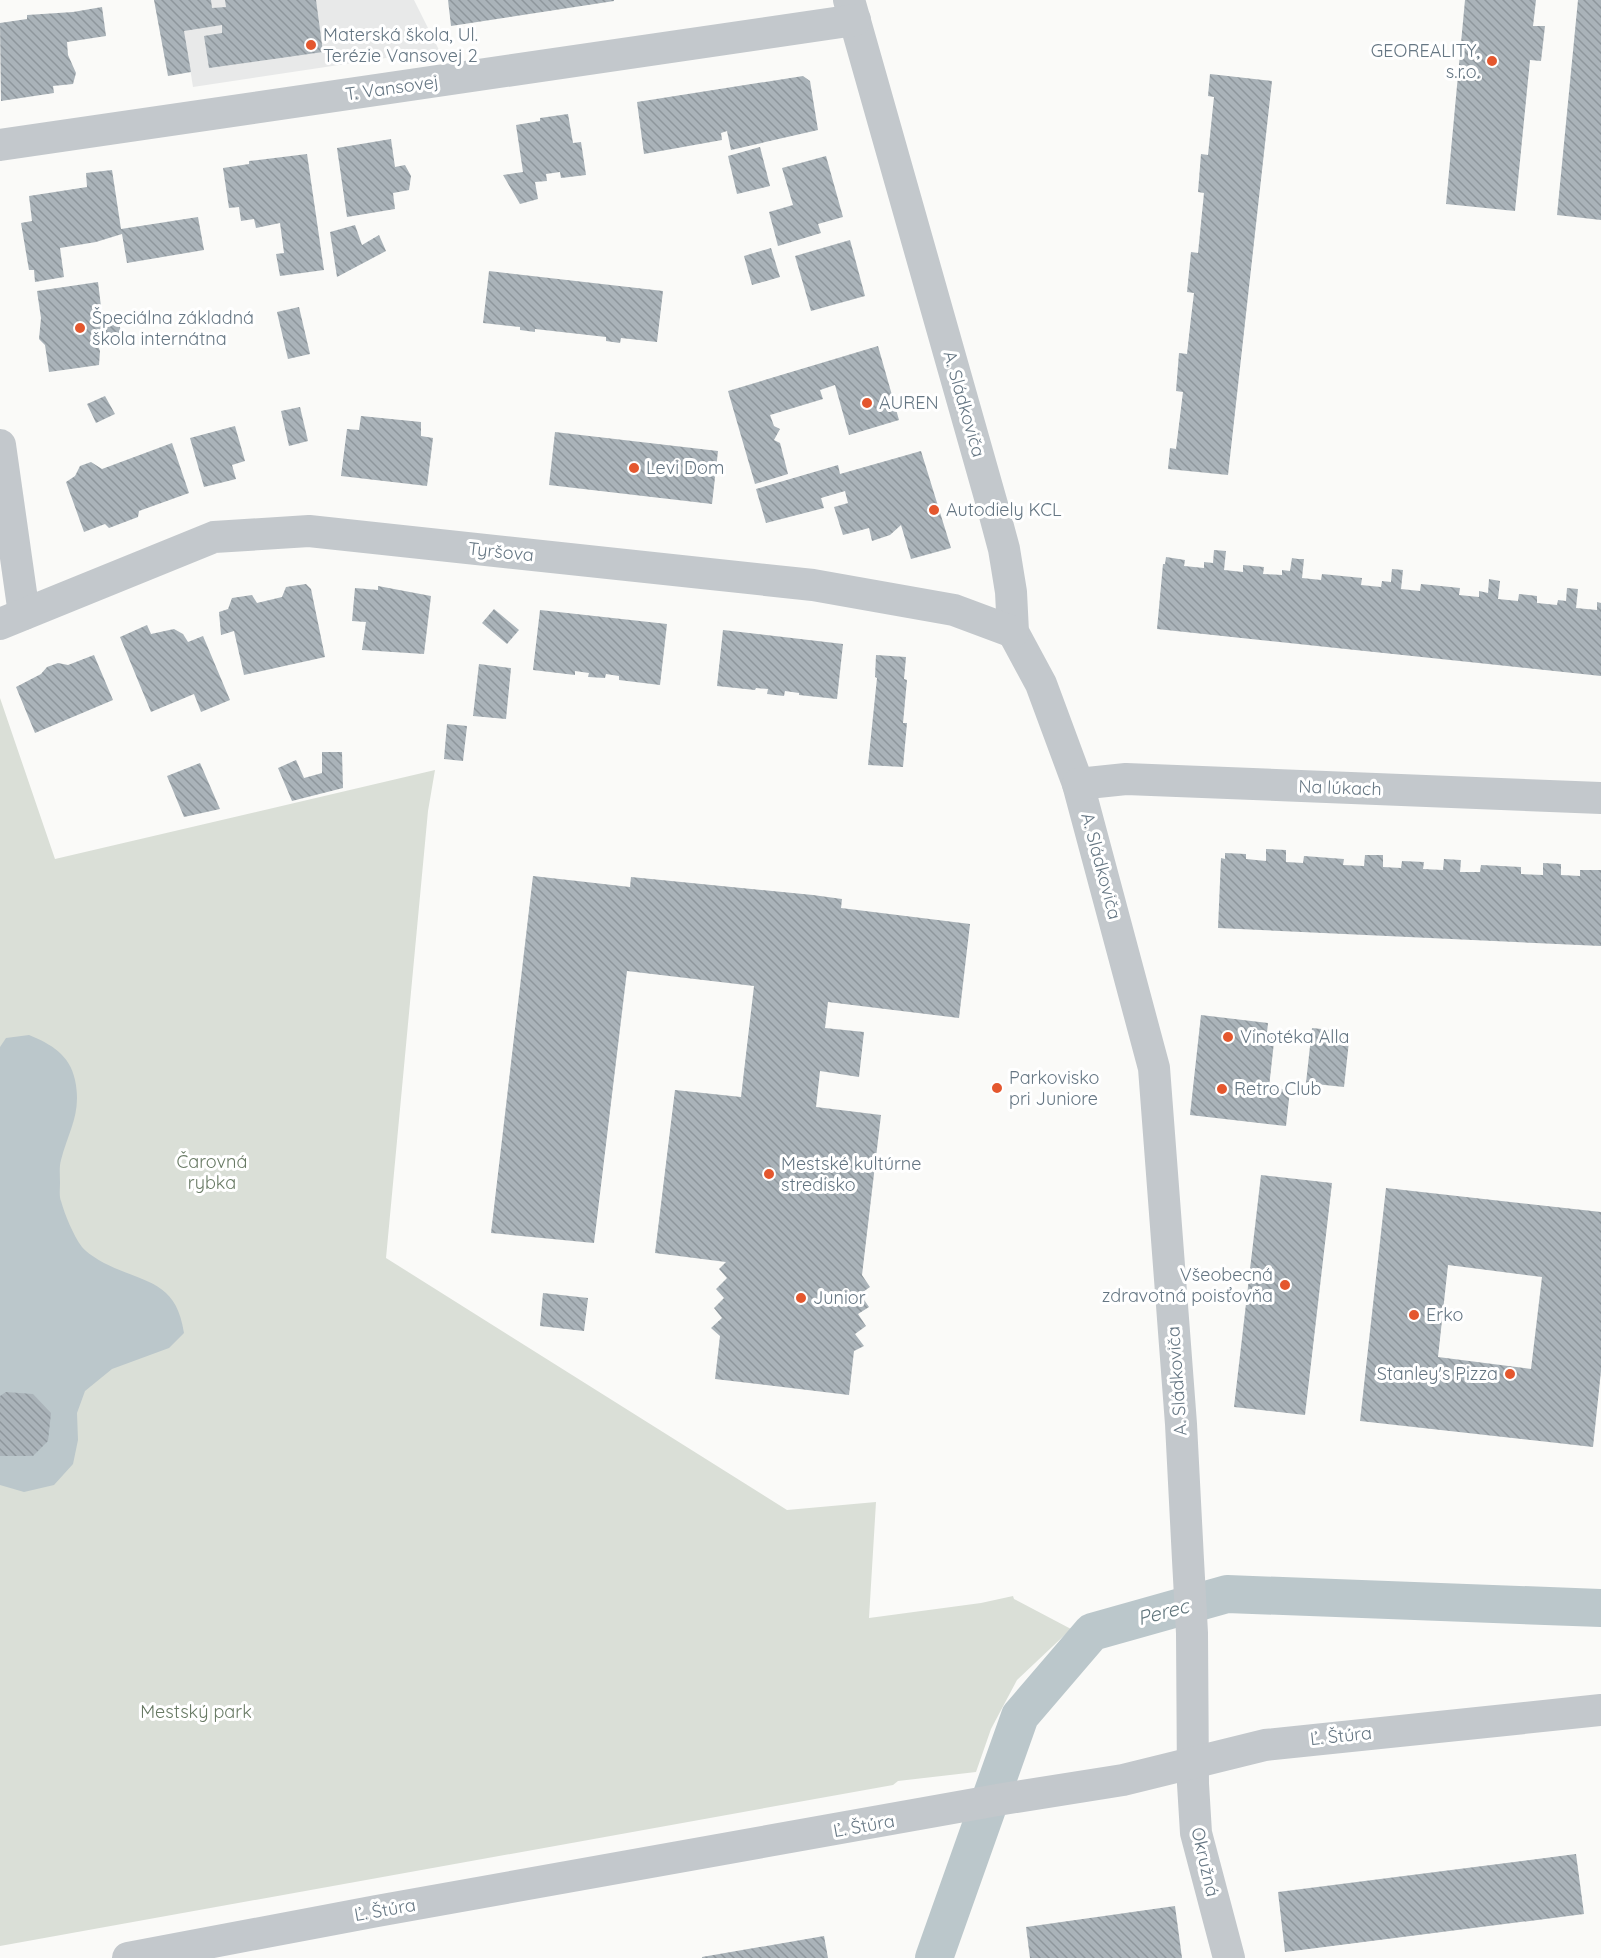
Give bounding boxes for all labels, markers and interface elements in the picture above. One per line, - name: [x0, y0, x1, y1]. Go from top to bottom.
- place label: Materská škola, Ul. Terézie Vansovej 2: [323, 23, 478, 67]
- marker: Materská škola, Ul. Terézie Vansovej 2: [304, 38, 318, 52]
- place label: GEOREALITY, s.r.o.: [1371, 39, 1480, 83]
- marker: GEOREALITY, s.r.o.: [1485, 54, 1499, 68]
- street label: T. Vansovej: [344, 70, 440, 105]
- place label: Špeciálna základná škola internátna: [92, 306, 254, 350]
- marker: Špeciálna základná škola internátna: [73, 321, 87, 335]
- street label: A. Sládkoviča: [938, 348, 991, 460]
- place label: AUREN: [879, 391, 939, 414]
- marker: AUREN: [860, 396, 874, 410]
- place label: Levi Dom: [646, 456, 724, 479]
- marker: Levi Dom: [627, 461, 641, 475]
- place label: Autodiely KCL: [946, 498, 1062, 521]
- marker: Autodiely KCL: [927, 503, 941, 517]
- street label: Tyršova: [467, 537, 535, 566]
- street label: Na lúkach: [1298, 775, 1382, 800]
- street label: A. Sládkoviča: [1076, 810, 1127, 922]
- place label: Vinotéka Alla: [1240, 1025, 1350, 1048]
- marker: Vinotéka Alla: [1221, 1030, 1235, 1044]
- place label: Parkovisko pri Juniore: [1009, 1066, 1099, 1110]
- place label: Retro Club: [1234, 1077, 1322, 1100]
- marker: Parkovisko pri Juniore: [990, 1081, 1004, 1095]
- marker: Retro Club: [1215, 1082, 1229, 1096]
- park label: Čarovná rybka: [177, 1150, 247, 1194]
- place label: Mestské kultúrne stredisko: [781, 1152, 921, 1196]
- marker: Mestské kultúrne stredisko: [762, 1167, 776, 1181]
- place label: Všeobecná zdravotná poisťovňa: [1102, 1263, 1273, 1307]
- marker: Všeobecná zdravotná poisťovňa: [1278, 1278, 1292, 1292]
- place label: Junior: [813, 1286, 866, 1309]
- marker: Junior: [794, 1291, 808, 1305]
- place label: Erko: [1426, 1303, 1463, 1326]
- marker: Erko: [1407, 1308, 1421, 1322]
- street label: A. Sládkoviča: [1161, 1326, 1192, 1436]
- place label: Stanley's Pizza: [1377, 1362, 1498, 1385]
- marker: Stanley's Pizza: [1503, 1367, 1517, 1381]
- water label: Perec: [1135, 1592, 1193, 1630]
- park label: Mestský park: [140, 1700, 252, 1723]
- street label: Ľ. Štúra: [1309, 1721, 1373, 1750]
- street label: Ľ. Štúra: [831, 1809, 896, 1842]
- street label: Okružná: [1186, 1825, 1225, 1899]
- street label: Ľ. Štúra: [352, 1893, 417, 1926]

